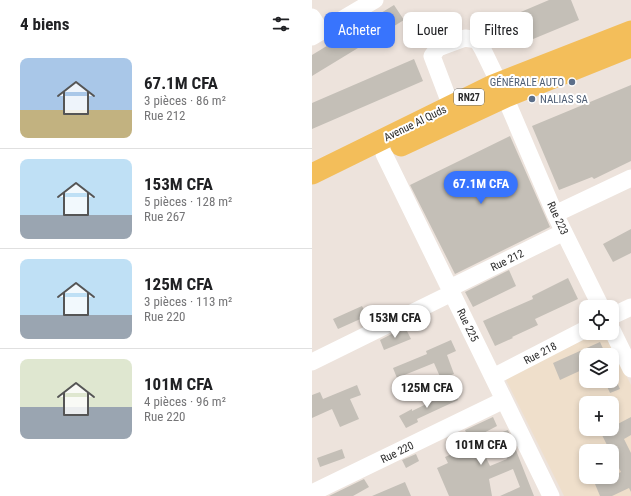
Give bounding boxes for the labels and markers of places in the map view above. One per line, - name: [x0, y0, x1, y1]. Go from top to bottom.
- place label: GÉNÉRALE AUTO: [490, 76, 564, 89]
- marker: GÉNÉRALE AUTO: [567, 77, 577, 87]
- place label: NALIAS SA: [540, 93, 589, 106]
- marker: NALIAS SA: [527, 94, 537, 104]
- pin: 67.1M CFA: [435, 171, 527, 205]
- pin: 153M CFA: [354, 305, 436, 339]
- pin: 125M CFA: [386, 375, 468, 409]
- pin: 101M CFA: [440, 432, 522, 466]

